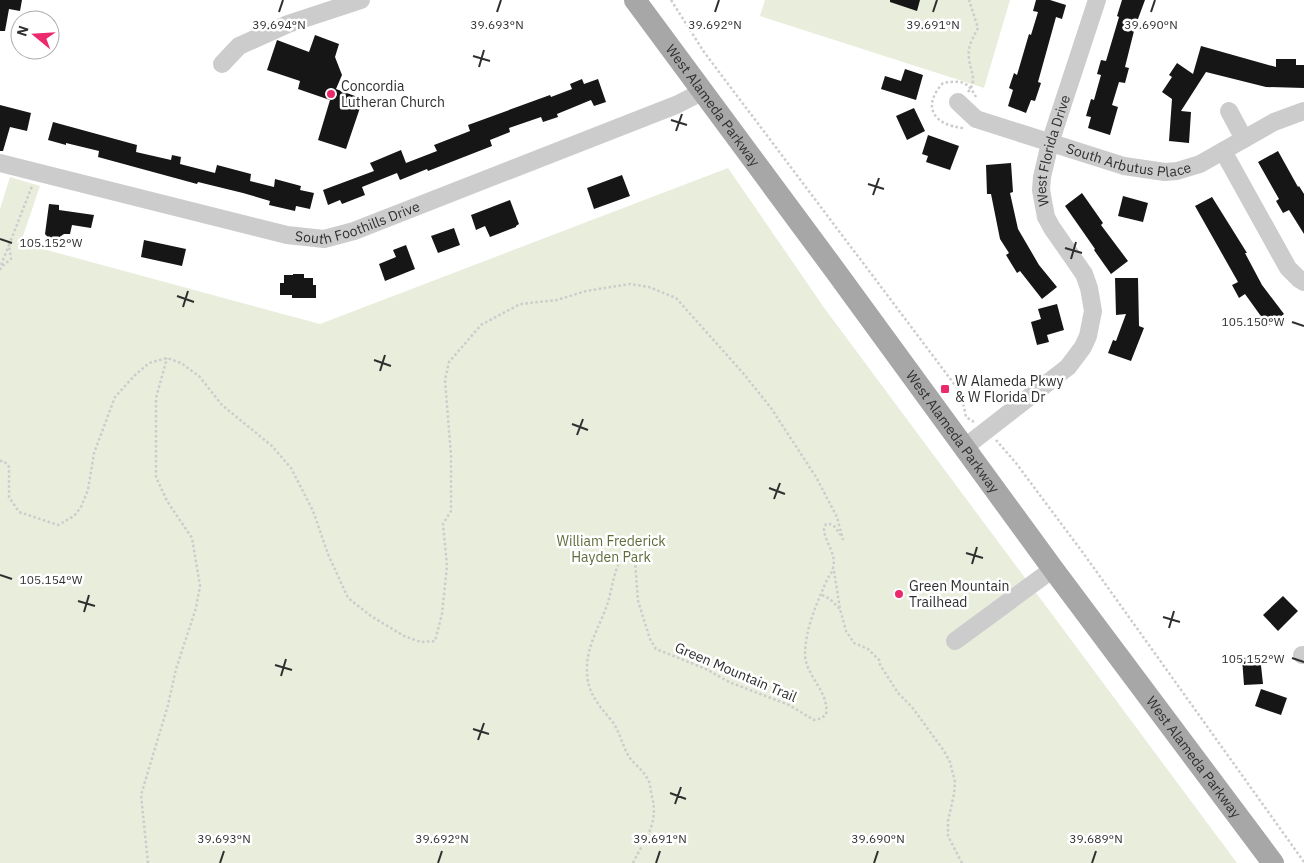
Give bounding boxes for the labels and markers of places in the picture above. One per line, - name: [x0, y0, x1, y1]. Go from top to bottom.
- place label: Concordia Lutheran Church: [341, 77, 445, 111]
- marker: Concordia Lutheran Church: [325, 88, 337, 100]
- place label: W Alameda Pkwy & W Florida Dr: [955, 372, 1063, 406]
- marker: W Alameda Pkwy & W Florida Dr: [939, 383, 951, 395]
- place label: Green Mountain Trailhead: [909, 577, 1009, 611]
- marker: Green Mountain Trailhead: [893, 588, 905, 600]

